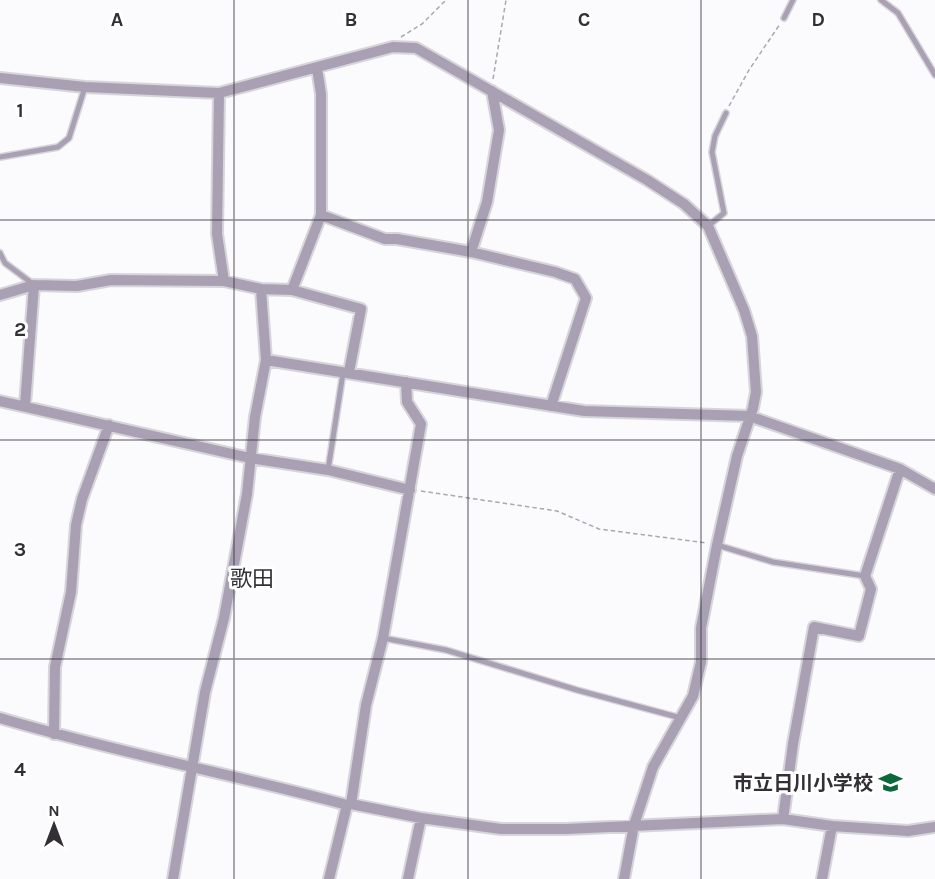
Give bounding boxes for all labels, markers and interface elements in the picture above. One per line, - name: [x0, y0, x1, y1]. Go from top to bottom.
- text: A: [111, 8, 124, 31]
- text: B: [345, 8, 357, 31]
- text: C: [578, 8, 590, 31]
- text: D: [811, 8, 825, 31]
- text: 1: [16, 99, 24, 122]
- text: 2: [14, 318, 26, 341]
- text: 3: [14, 538, 26, 561]
- district label: 歌田: [230, 566, 274, 592]
- text: 4: [14, 758, 26, 781]
- school or university icon: 市立日川小学校: [878, 770, 904, 796]
- place label: 市立日川小学校: [733, 772, 873, 795]
- north arrow: [24, 795, 84, 855]
- text: N: [48, 801, 60, 820]

